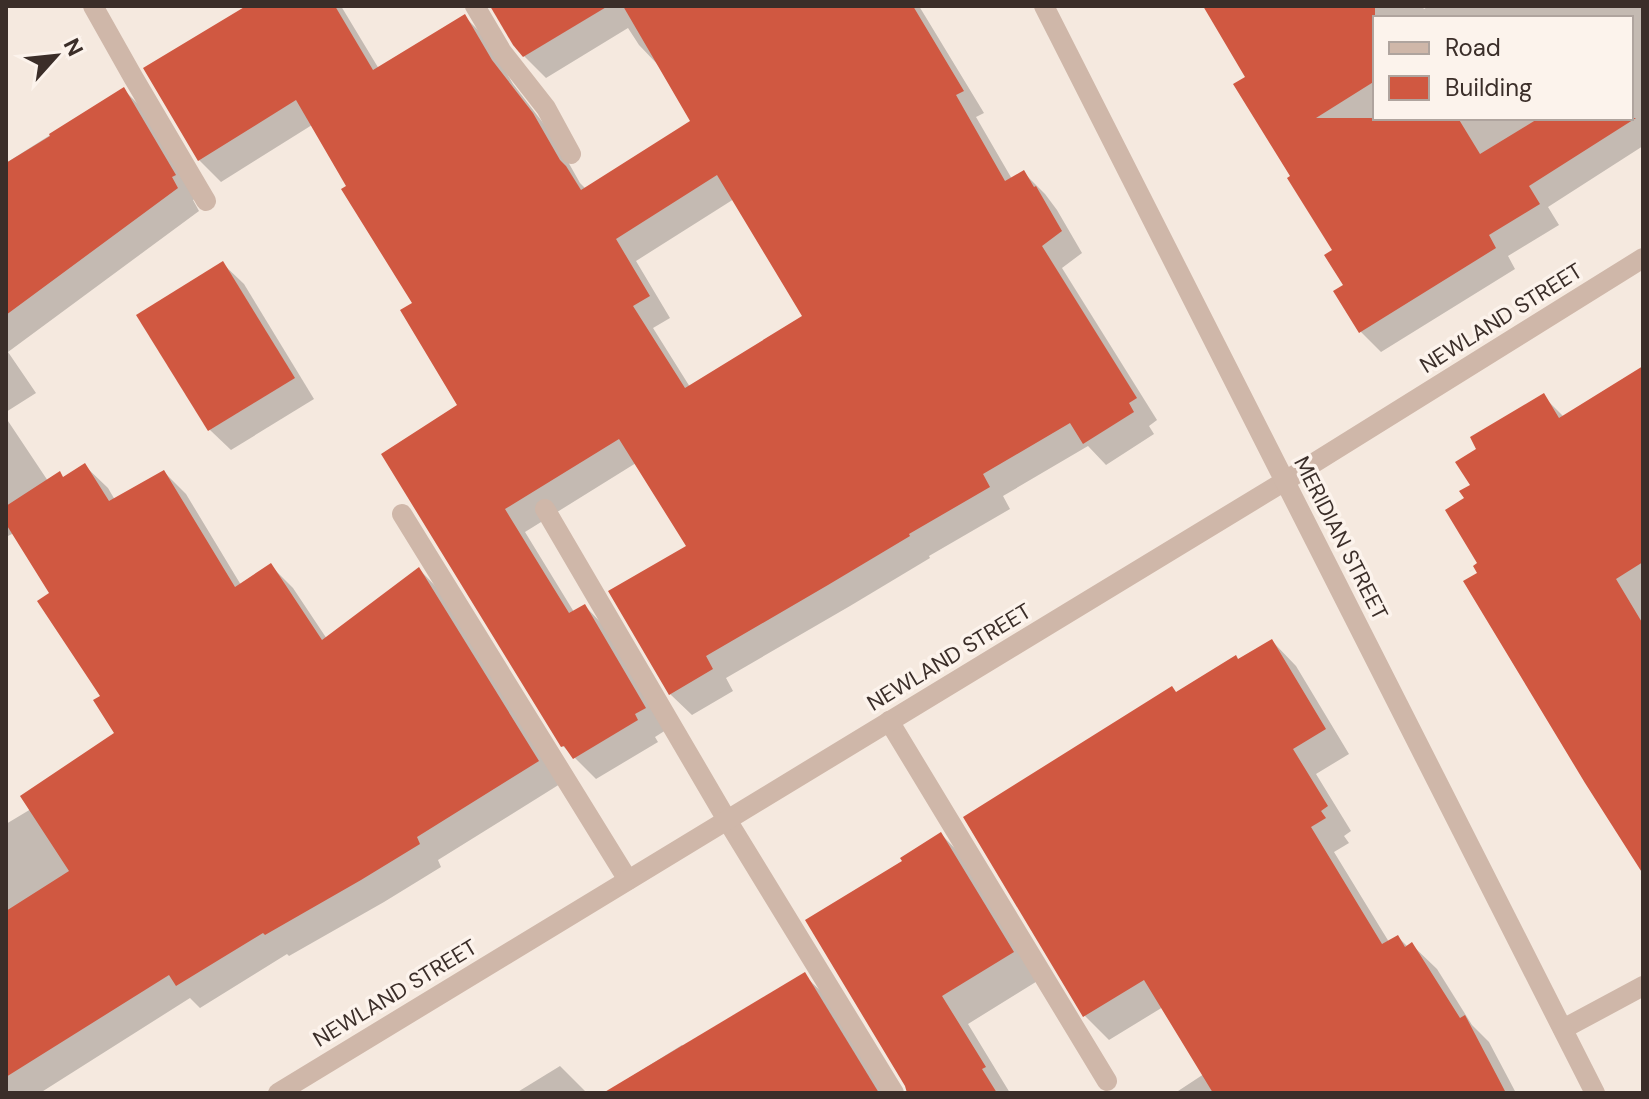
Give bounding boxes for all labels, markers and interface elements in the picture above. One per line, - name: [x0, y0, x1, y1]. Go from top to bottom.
- north arrow: [16, 16, 96, 96]
- legend: [1373, 16, 1633, 120]
- text: Road: [1445, 32, 1501, 63]
- text: N: [57, 33, 90, 61]
- text: Building: [1445, 72, 1532, 103]
- street label: NEWLAND STREET: [1414, 256, 1588, 380]
- street label: MERIDIAN STREET: [1287, 451, 1395, 625]
- street label: NEWLAND STREET: [862, 597, 1036, 717]
- street label: NEWLAND STREET: [308, 933, 482, 1053]

